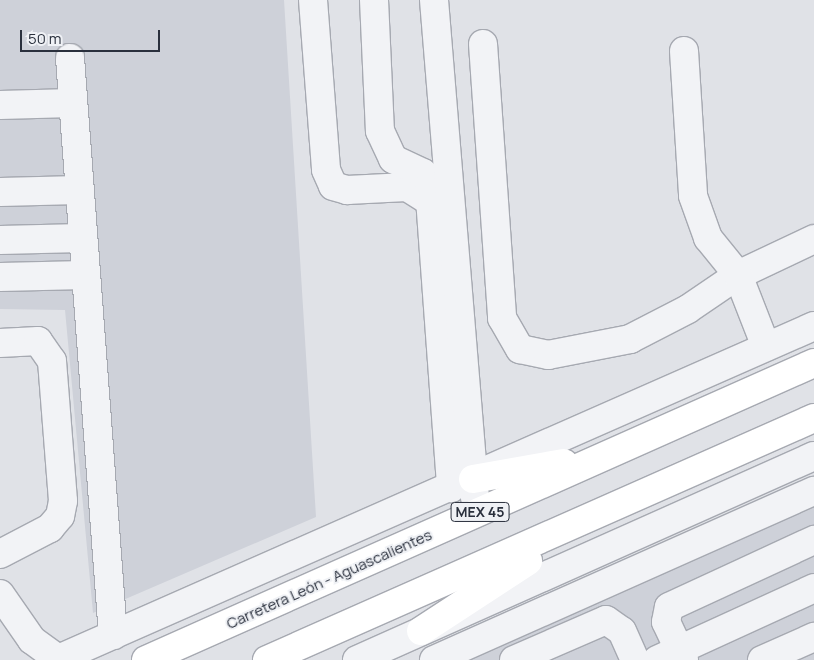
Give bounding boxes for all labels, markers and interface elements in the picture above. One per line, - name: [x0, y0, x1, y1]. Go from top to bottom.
- scale bar: [22, 20, 162, 52]
- text: 50 m: [28, 28, 62, 49]
- road number: MEX 45: [450, 501, 510, 524]
- street label: Carretera León - Aguascalientes: [224, 525, 434, 633]

